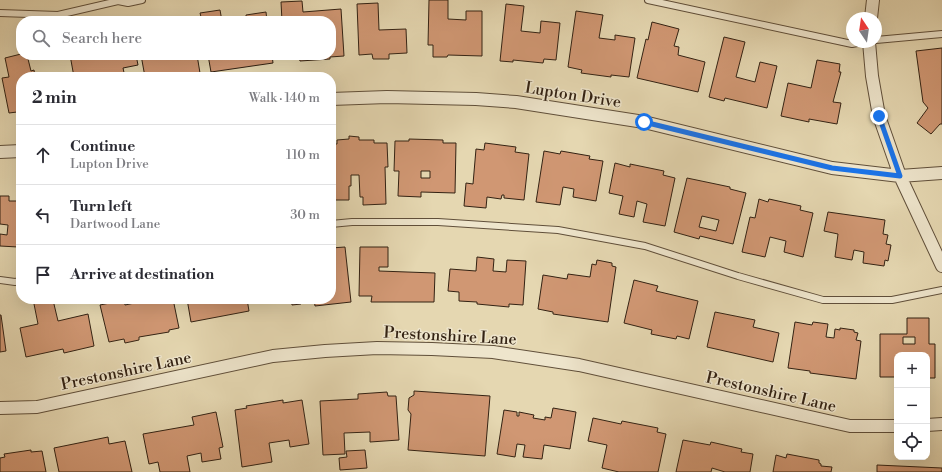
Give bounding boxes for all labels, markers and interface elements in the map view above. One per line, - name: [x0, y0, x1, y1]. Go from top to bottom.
- north arrow: [846, 12, 882, 48]
- search box: [16, 16, 336, 60]
- icon: search: [30, 27, 52, 49]
- text: Search here: [62, 29, 142, 48]
- street label: Lupton Drive: [524, 78, 622, 112]
- text: 2 min: [32, 87, 77, 109]
- text: Walk · 140 m: [249, 90, 320, 106]
- route end: [870, 107, 888, 125]
- route start: [635, 113, 653, 131]
- text: Continue: [70, 137, 135, 156]
- icon: ahead: [32, 144, 54, 166]
- text: 110 m: [286, 147, 320, 163]
- text: Lupton Drive: [70, 156, 149, 172]
- text: Turn left: [70, 197, 132, 216]
- icon: left: [32, 204, 54, 226]
- text: 30 m: [290, 207, 320, 223]
- text: Dartwood Lane: [70, 216, 160, 232]
- icon: arrive: [32, 264, 54, 286]
- text: Arrive at destination: [70, 265, 214, 284]
- street label: Prestonshire Lane: [383, 323, 517, 349]
- street label: Prestonshire Lane: [59, 347, 193, 395]
- map controls: [894, 352, 930, 460]
- button: +: [894, 352, 930, 388]
- street label: Prestonshire Lane: [704, 367, 838, 417]
- button: −: [894, 388, 930, 424]
- button: locate: [894, 424, 930, 460]

